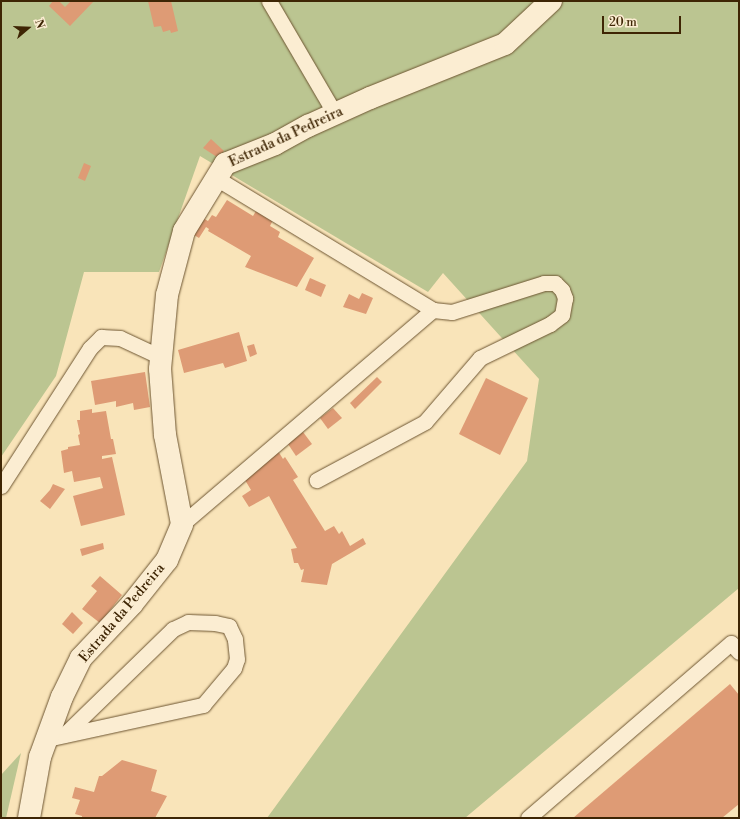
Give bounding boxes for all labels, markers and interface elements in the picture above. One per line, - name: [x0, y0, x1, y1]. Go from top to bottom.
- north arrow: [8, 8, 48, 48]
- scale bar: [604, 8, 683, 34]
- text: 20 m: [609, 15, 637, 30]
- text: N: [31, 18, 47, 30]
- street label: Estrada da Pedreira: [226, 103, 346, 171]
- street label: Estrada da Pedreira: [76, 560, 168, 666]

